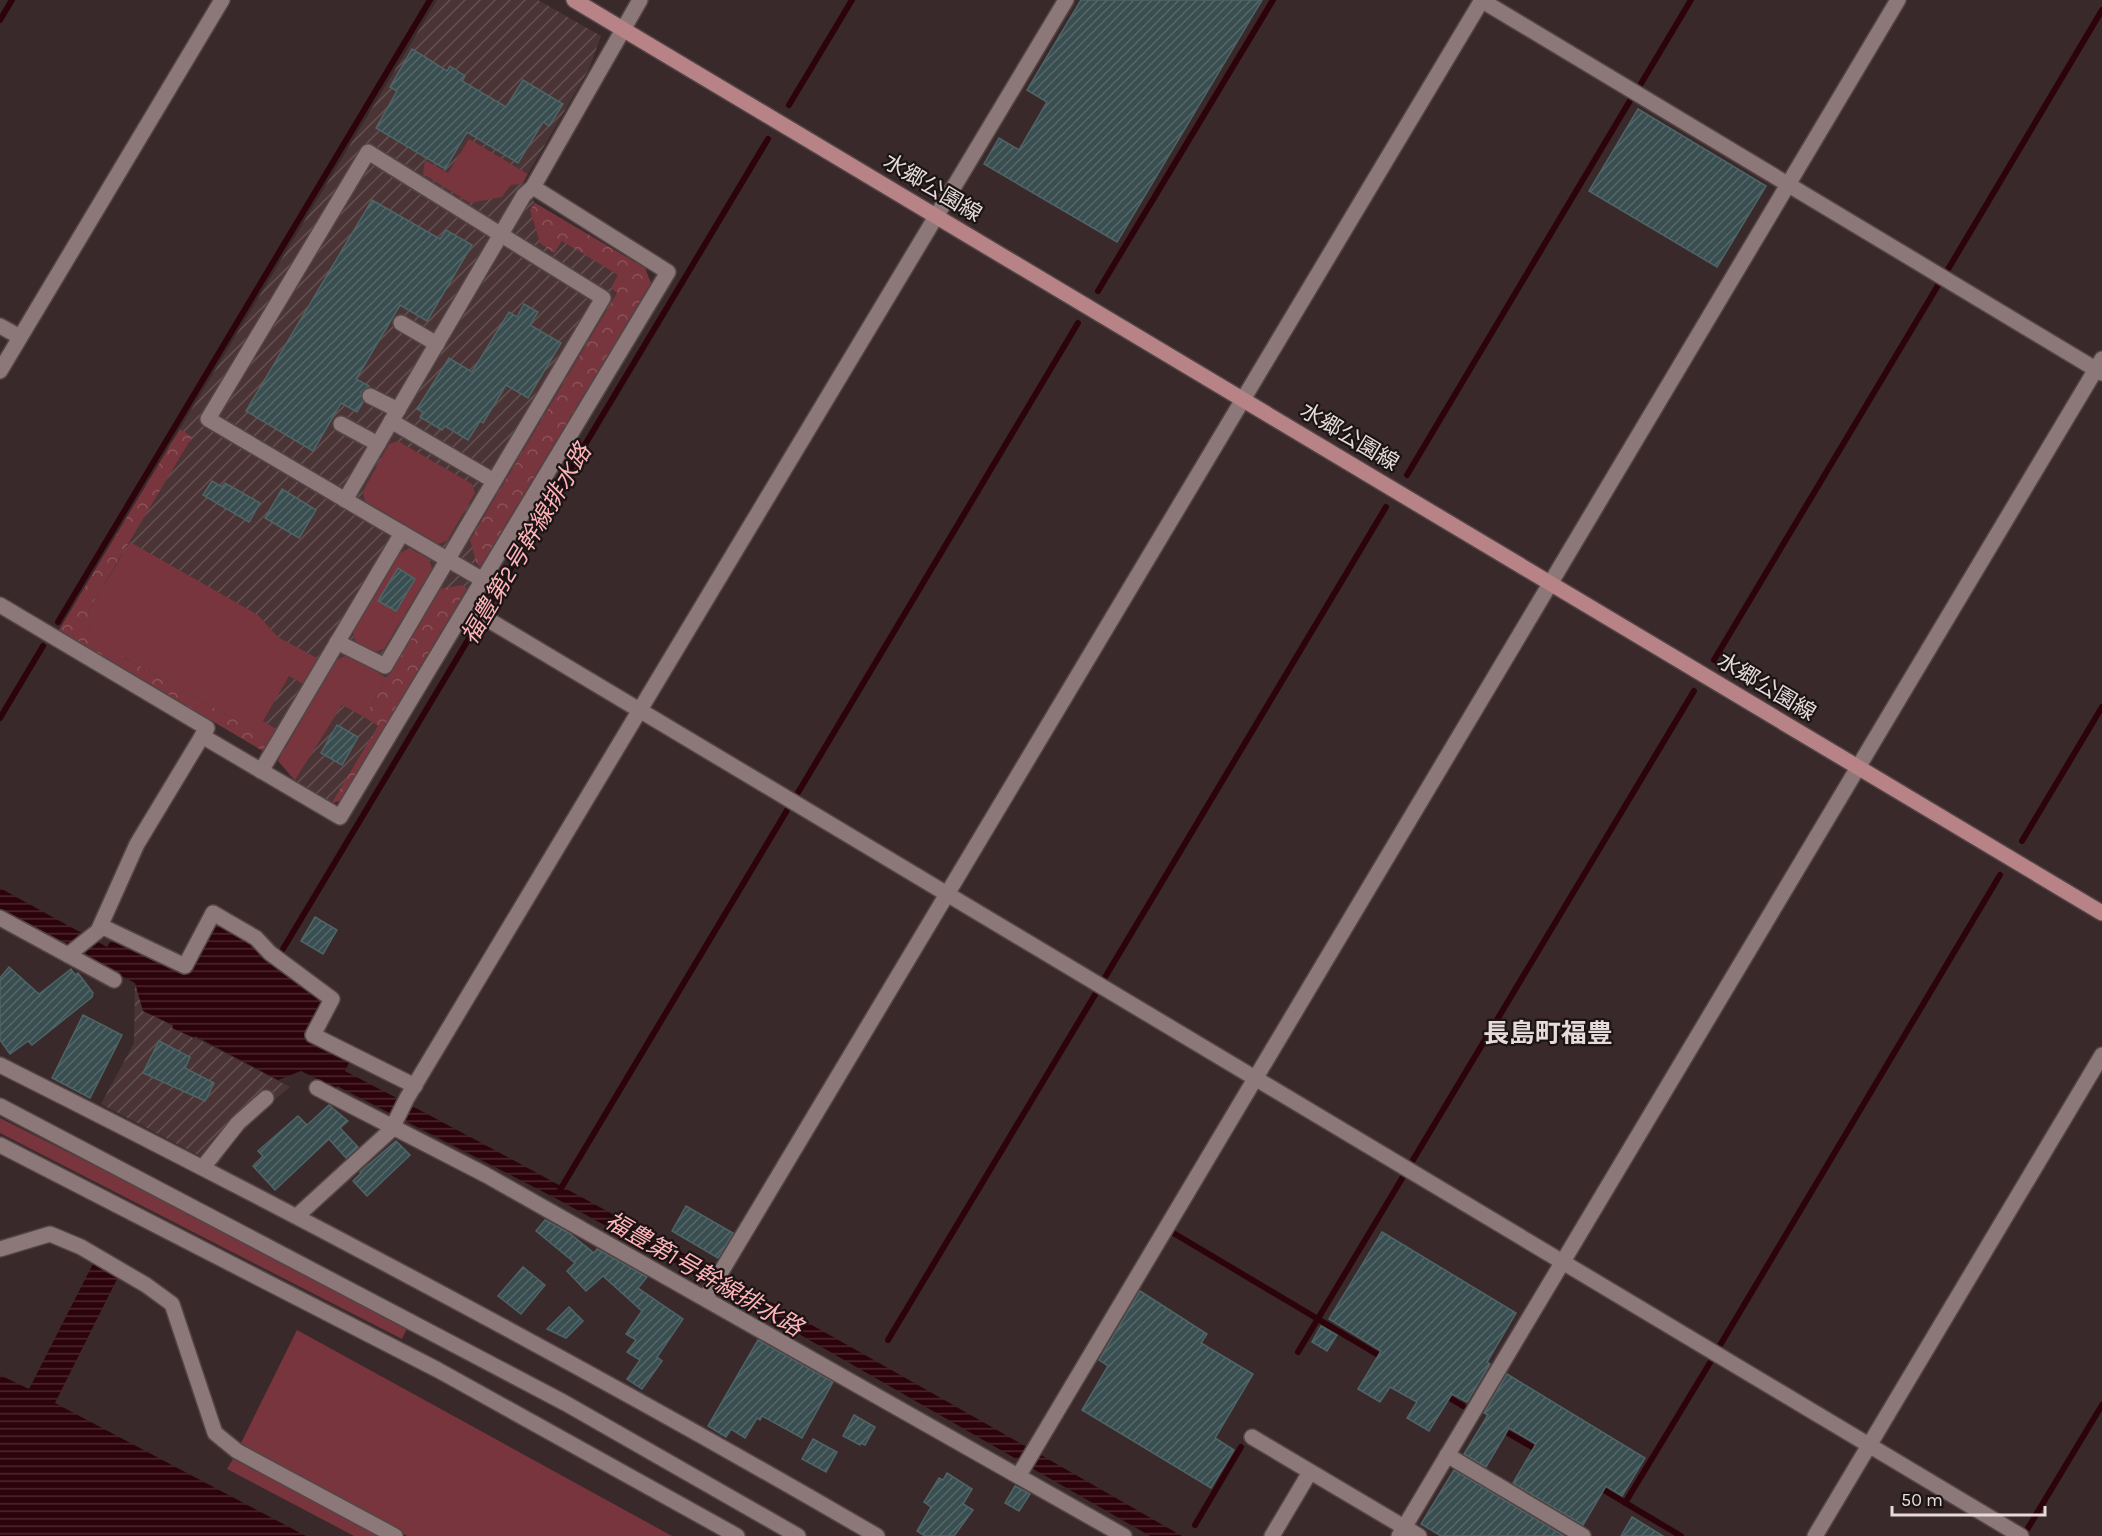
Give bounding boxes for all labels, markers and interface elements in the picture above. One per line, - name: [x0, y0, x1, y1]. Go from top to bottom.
- street label: 水郷公園線: [879, 148, 986, 227]
- street label: 水郷公園線: [1296, 397, 1403, 476]
- water label: 福豊第2号幹線排水路: [455, 437, 598, 649]
- street label: 水郷公園線: [1713, 647, 1820, 726]
- district label: 長島町福豊: [1483, 1018, 1613, 1049]
- water label: 福豊第1号幹線排水路: [600, 1206, 809, 1343]
- scale bar: [1892, 1479, 2045, 1517]
- text: 50 m: [1901, 1489, 1943, 1511]

